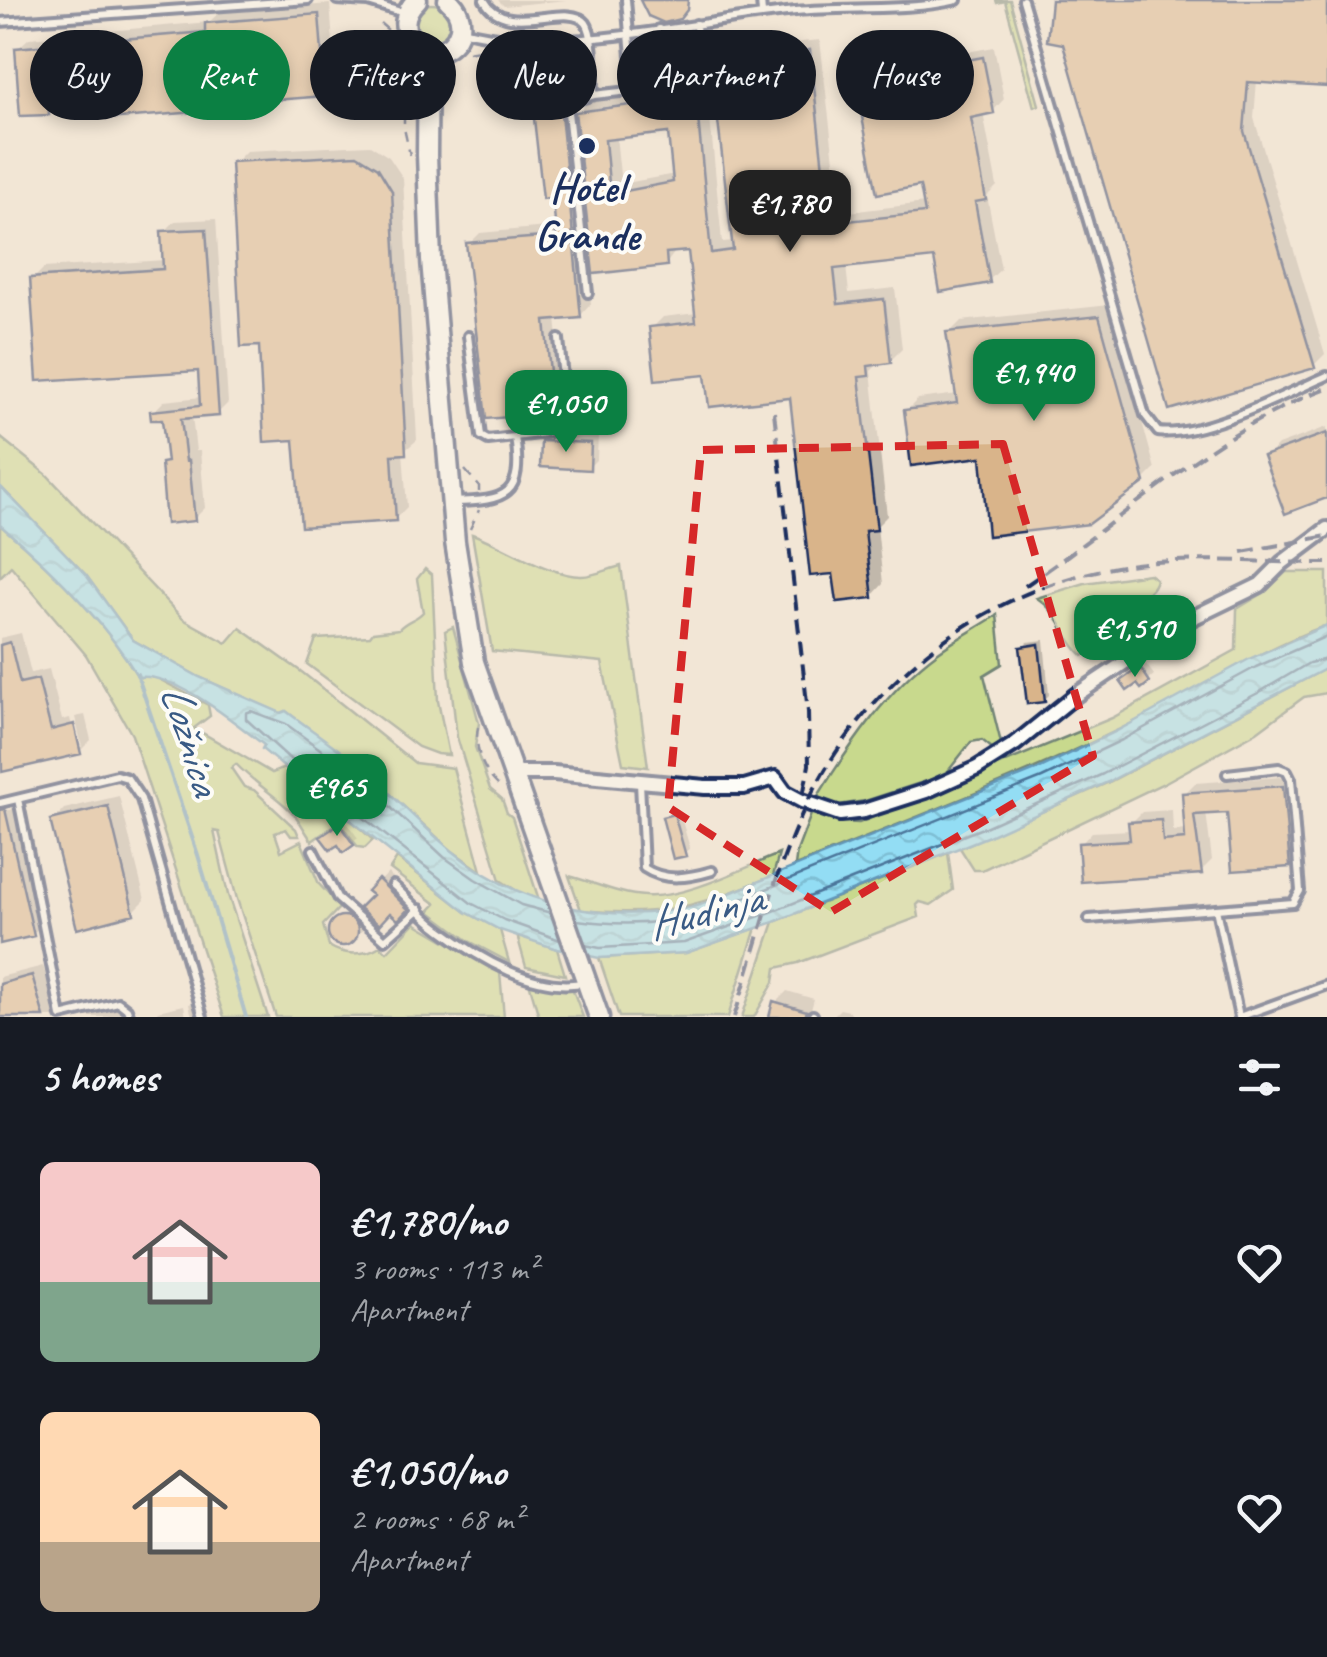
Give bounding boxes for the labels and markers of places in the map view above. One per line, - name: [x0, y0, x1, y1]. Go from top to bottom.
- marker: Hotel Grande: [576, 135, 598, 157]
- place label: Hotel Grande: [535, 161, 642, 262]
- pin: €1,780: [709, 170, 871, 255]
- pin: €1,940: [953, 339, 1115, 424]
- pin: €1,050: [485, 370, 647, 455]
- pin: €1,510: [1054, 595, 1216, 680]
- pin: €965: [278, 754, 396, 839]

